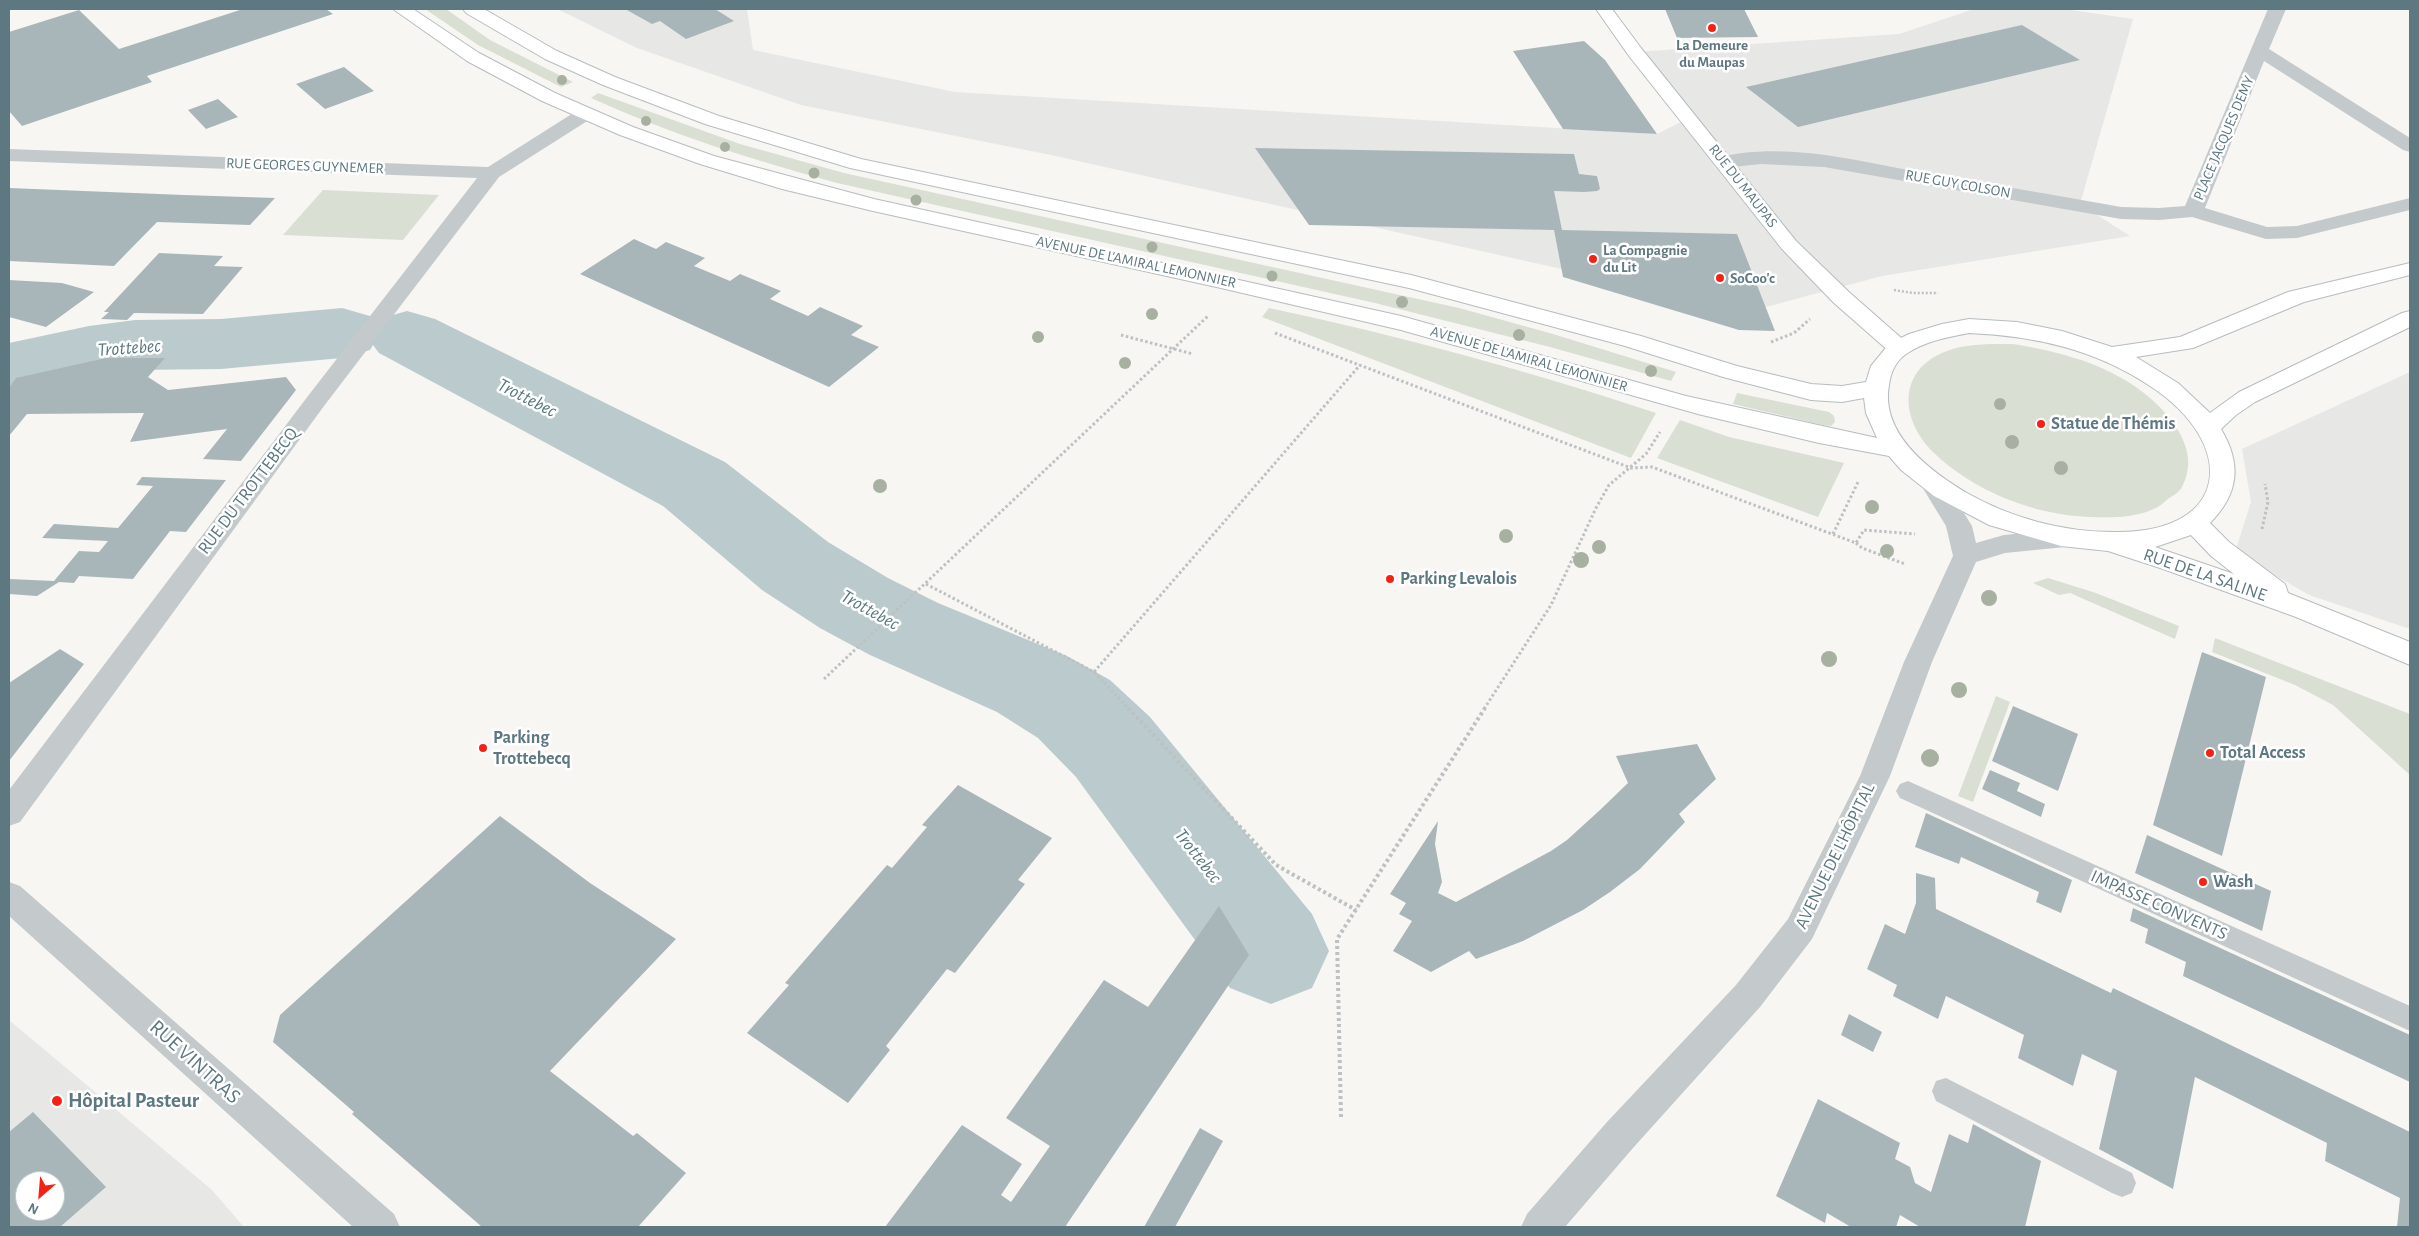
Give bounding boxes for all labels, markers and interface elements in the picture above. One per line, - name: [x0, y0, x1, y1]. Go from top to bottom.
- marker: La Demeure du Maupas: [1706, 22, 1718, 34]
- place label: La Demeure du Maupas: [1676, 36, 1748, 71]
- street label: PLACE JACQUES DEMY: [2190, 73, 2258, 203]
- street label: RUE DU MAUPAS: [1705, 141, 1781, 231]
- street label: RUE GEORGES GUYNEMER: [226, 154, 384, 178]
- street label: RUE GUY COLSON: [1904, 166, 2012, 202]
- street label: AVENUE DE L'AMIRAL LEMONNIER: [1034, 232, 1238, 292]
- place label: La Compagnie du Lit: [1603, 241, 1687, 276]
- marker: La Compagnie du Lit: [1587, 253, 1599, 265]
- place label: SoCoo'c: [1730, 269, 1775, 287]
- marker: SoCoo'c: [1714, 272, 1726, 284]
- street label: AVENUE DE L'AMIRAL LEMONNIER: [1428, 322, 1630, 396]
- water label: Trottebec: [97, 334, 161, 362]
- water label: Trottebec: [494, 374, 560, 422]
- place label: Statue de Thémis: [2051, 413, 2175, 435]
- marker: Statue de Thémis: [2035, 418, 2047, 430]
- street label: RUE DU TROTTEBECQ: [193, 423, 303, 559]
- street label: RUE DE LA SALINE: [2141, 544, 2269, 606]
- place label: Parking Levalois: [1400, 568, 1517, 590]
- marker: Parking Levalois: [1384, 573, 1396, 585]
- water label: Trottebec: [837, 585, 903, 635]
- place label: Parking Trottebecq: [493, 727, 571, 770]
- marker: Parking Trottebecq: [477, 742, 489, 754]
- place label: Total Access: [2220, 742, 2306, 764]
- marker: Total Access: [2204, 747, 2216, 759]
- street label: AVENUE DE L'HÔPITAL: [1790, 780, 1880, 932]
- water label: Trottebec: [1170, 824, 1226, 888]
- street label: IMPASSE CONVENTS: [2087, 865, 2231, 945]
- place label: Wash: [2213, 871, 2253, 893]
- marker: Wash: [2197, 876, 2209, 888]
- street label: RUE VINTRAS: [144, 1015, 246, 1109]
- place label: Hôpital Pasteur: [68, 1088, 199, 1114]
- marker: Hôpital Pasteur: [50, 1094, 64, 1108]
- north arrow: [15, 1171, 65, 1221]
- text: N: [26, 1200, 41, 1217]

